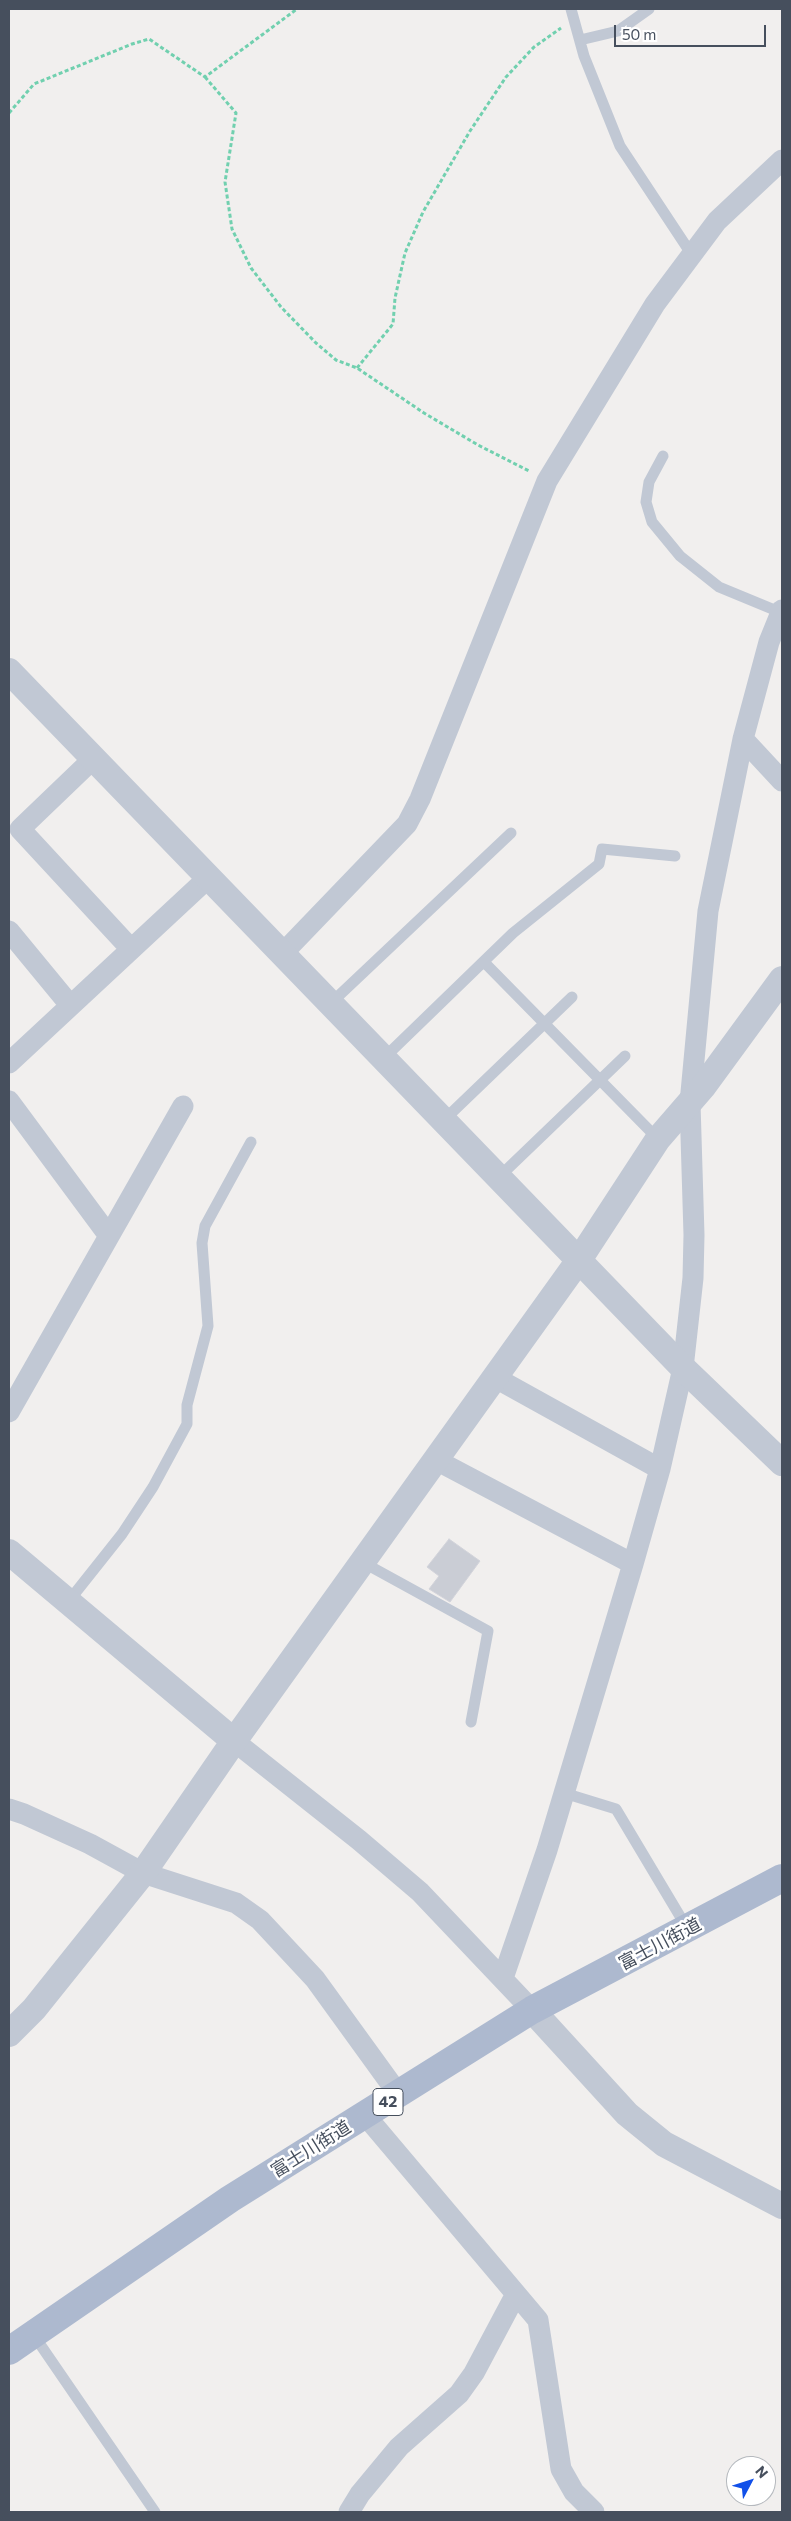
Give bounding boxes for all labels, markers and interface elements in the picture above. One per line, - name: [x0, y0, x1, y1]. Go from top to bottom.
- scale bar: [616, 15, 768, 47]
- text: 50 m: [622, 25, 656, 43]
- street label: 富士川街道: [615, 1913, 705, 1975]
- road number: 42: [373, 2088, 403, 2116]
- street label: 富士川街道: [267, 2116, 355, 2182]
- north arrow: [726, 2456, 776, 2506]
- text: N: [752, 2462, 772, 2481]

